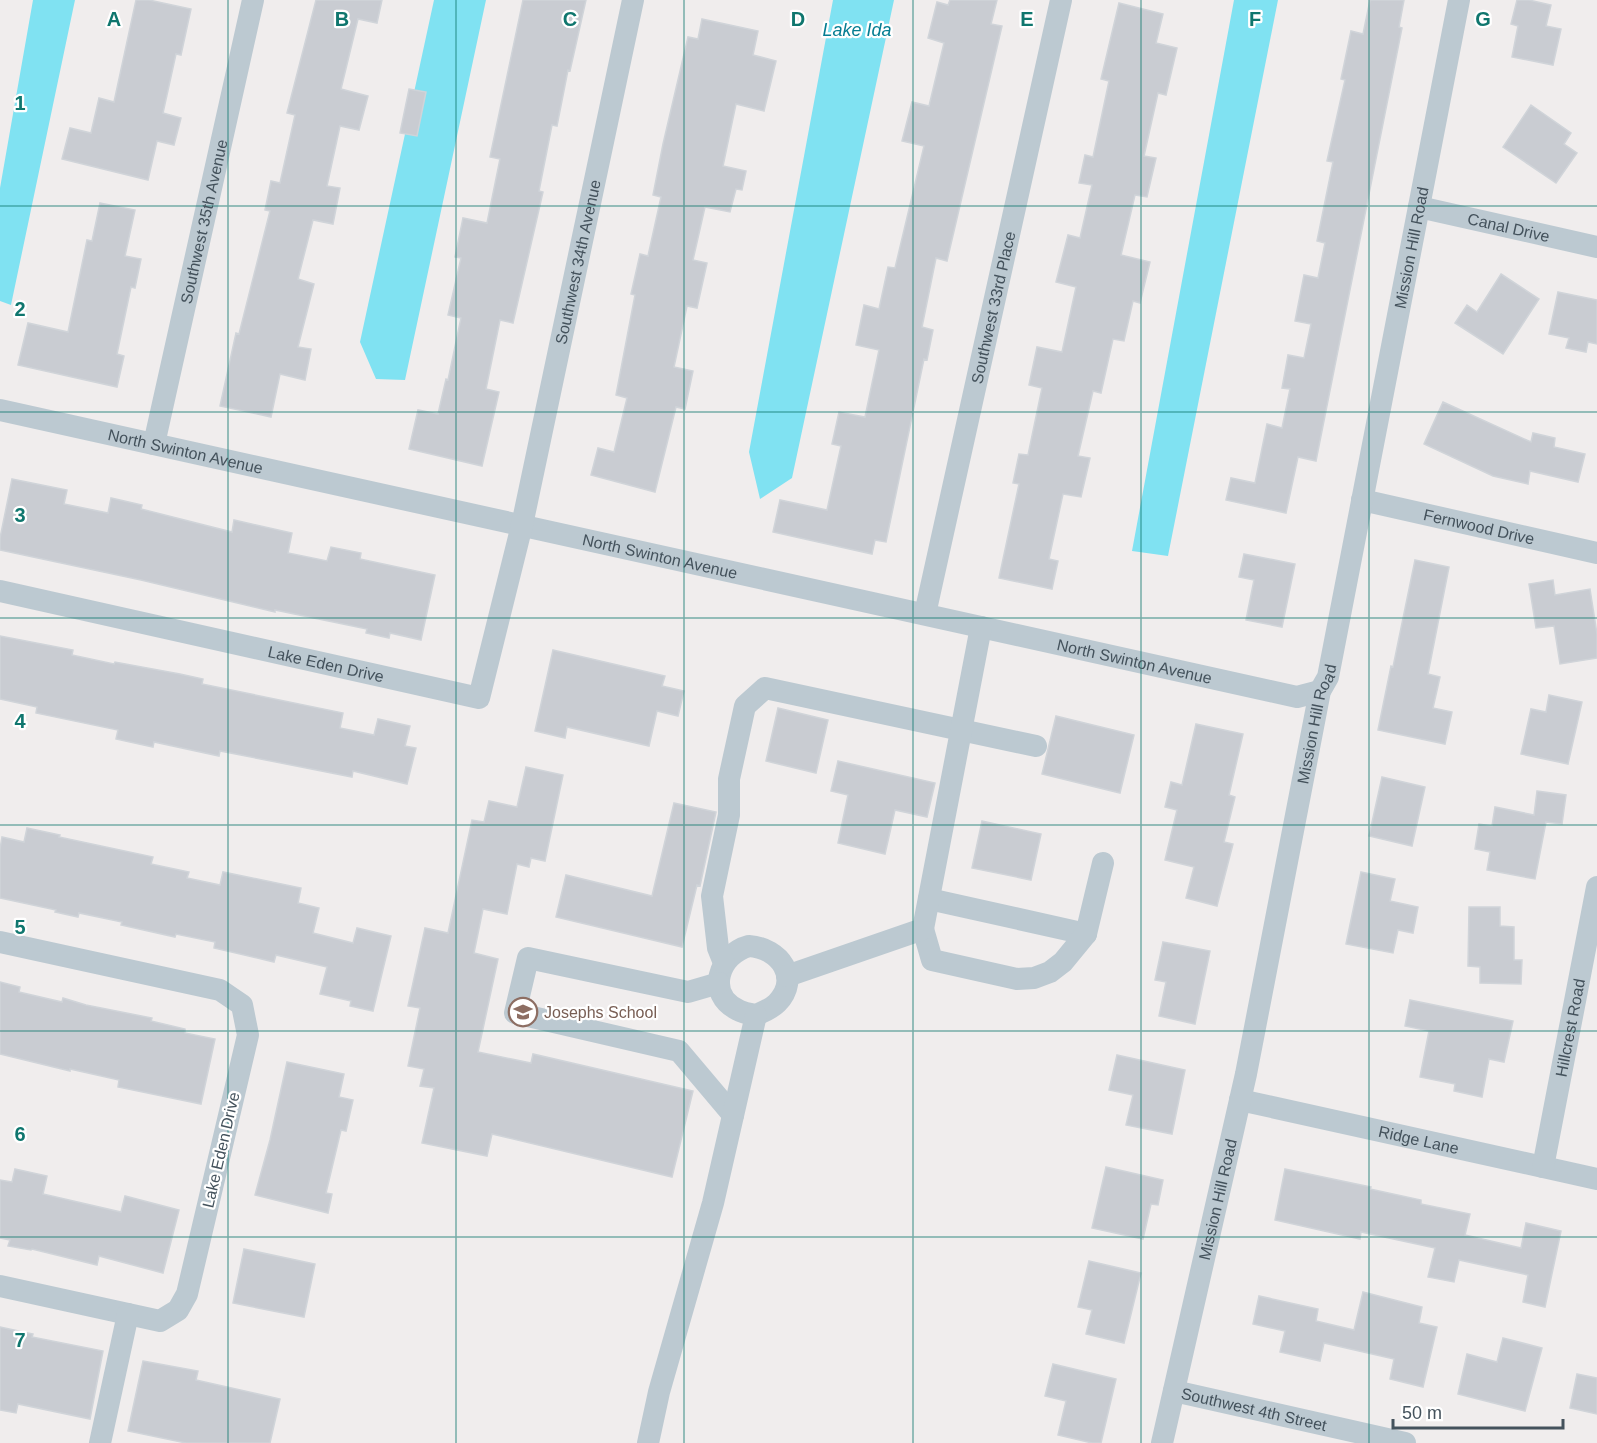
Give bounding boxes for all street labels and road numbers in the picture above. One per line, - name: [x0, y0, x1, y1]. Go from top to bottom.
- street label: Southwest 35th Avenue: [177, 138, 230, 305]
- street label: Southwest 34th Avenue: [552, 178, 603, 346]
- street label: Mission Hill Road: [1391, 185, 1431, 310]
- street label: Canal Drive: [1466, 210, 1552, 245]
- street label: Southwest 33rd Place: [968, 229, 1018, 385]
- street label: North Swinton Avenue: [106, 426, 265, 476]
- street label: Fernwood Drive: [1422, 506, 1536, 547]
- street label: North Swinton Avenue: [581, 531, 739, 581]
- street label: North Swinton Avenue: [1056, 636, 1214, 686]
- street label: Lake Eden Drive: [266, 643, 386, 685]
- street label: Mission Hill Road: [1294, 662, 1339, 785]
- street label: Hillcrest Road: [1552, 977, 1588, 1078]
- street label: Lake Eden Drive: [199, 1090, 243, 1210]
- street label: Ridge Lane: [1377, 1122, 1461, 1157]
- street label: Mission Hill Road: [1195, 1137, 1240, 1261]
- street label: Southwest 4th Street: [1180, 1384, 1329, 1434]

